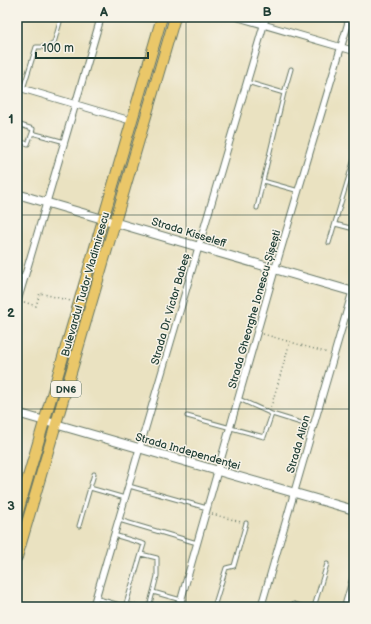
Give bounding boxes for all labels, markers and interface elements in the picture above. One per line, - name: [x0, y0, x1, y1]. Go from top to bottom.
- text: A: [99, 4, 108, 20]
- text: B: [262, 4, 272, 20]
- scale bar: [36, 34, 148, 60]
- text: 100 m: [42, 41, 74, 56]
- text: 1: [8, 111, 14, 127]
- street label: Bulevardul Tudor Vladimirescu: [59, 210, 112, 358]
- street label: Strada Kisseleff: [150, 215, 228, 250]
- street label: Strada Gheorghe Ionescu-Șișești: [226, 228, 283, 390]
- street label: Strada Dr. Victor Babeș: [148, 252, 193, 366]
- text: 2: [7, 305, 15, 321]
- road number: DN6: [51, 381, 81, 397]
- street label: Strada Alion: [284, 414, 313, 475]
- street label: Strada Independenței: [134, 430, 242, 473]
- text: 3: [7, 498, 15, 514]

